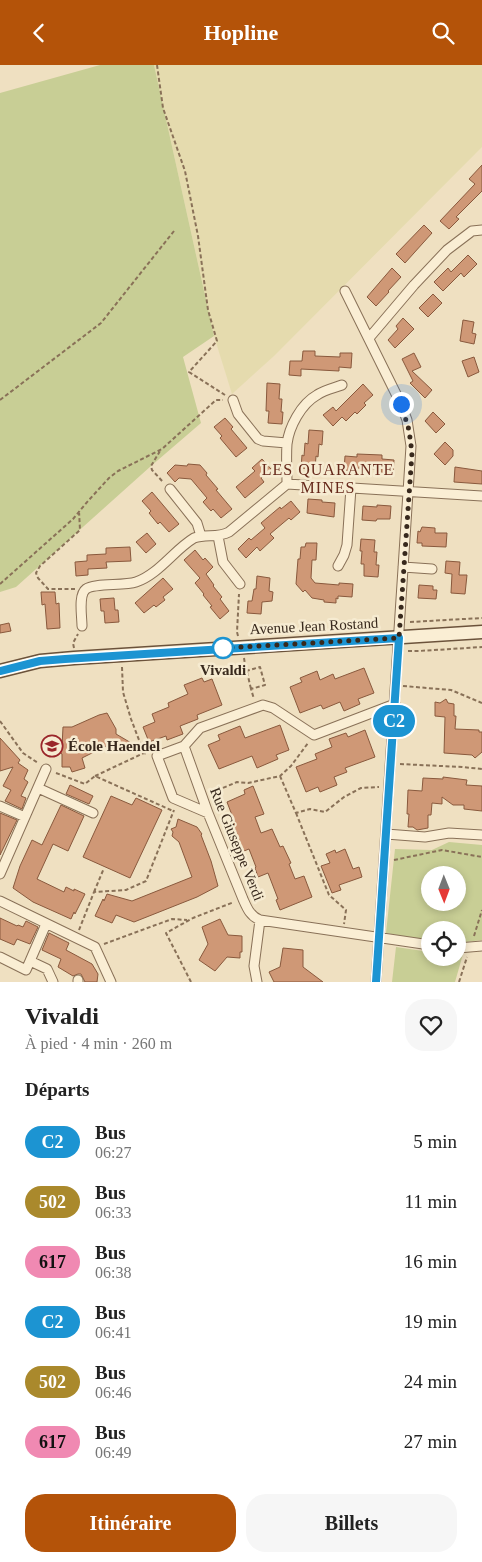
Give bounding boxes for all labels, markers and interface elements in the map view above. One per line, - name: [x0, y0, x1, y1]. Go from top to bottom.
- icon: back: [25, 19, 53, 47]
- icon: search: [429, 19, 457, 47]
- text: Hopline: [204, 20, 278, 45]
- your location: [389, 392, 414, 417]
- district label: LES QUARANTE MINES: [262, 461, 394, 496]
- street label: Avenue Jean Rostand: [249, 615, 379, 637]
- marker: Vivaldi: [212, 637, 234, 659]
- place label: Vivaldi: [200, 662, 246, 678]
- line badge: C2: [372, 705, 416, 737]
- text: C2: [383, 711, 405, 731]
- school or university icon: École Haendel: [40, 734, 64, 758]
- place label: École Haendel: [68, 738, 160, 754]
- street label: Rue Giuseppe Verdi: [207, 785, 267, 903]
- north arrow: [421, 866, 466, 911]
- map controls: [421, 866, 466, 966]
- button: locate: [421, 921, 466, 966]
- button: heart: [405, 999, 457, 1051]
- text: Vivaldi: [25, 1003, 99, 1029]
- text: À pied · 4 min · 260 m: [25, 1035, 172, 1052]
- text: Départs: [25, 1079, 89, 1100]
- text: Bus: [95, 1122, 126, 1143]
- text: 5 min: [413, 1131, 457, 1152]
- text: C2: [42, 1132, 64, 1152]
- text: 06:27: [95, 1144, 131, 1161]
- text: Bus: [95, 1182, 126, 1203]
- text: 11 min: [404, 1191, 457, 1212]
- text: 502: [39, 1192, 66, 1212]
- text: 06:33: [95, 1204, 131, 1221]
- text: Bus: [95, 1242, 126, 1263]
- text: 16 min: [404, 1251, 457, 1272]
- text: 617: [39, 1252, 66, 1272]
- text: 06:38: [95, 1264, 131, 1281]
- text: Bus: [95, 1302, 126, 1323]
- text: 19 min: [404, 1311, 457, 1332]
- text: C2: [42, 1312, 64, 1332]
- text: 06:41: [95, 1324, 131, 1341]
- text: Bus: [95, 1362, 126, 1383]
- text: 24 min: [404, 1371, 457, 1392]
- text: 502: [39, 1372, 66, 1392]
- text: 06:46: [95, 1384, 131, 1401]
- text: Bus: [95, 1422, 126, 1443]
- text: 27 min: [404, 1431, 457, 1452]
- text: 617: [39, 1432, 66, 1452]
- text: 06:49: [95, 1444, 131, 1461]
- button: Itinéraire: [25, 1494, 236, 1552]
- button: Billets: [246, 1494, 457, 1552]

